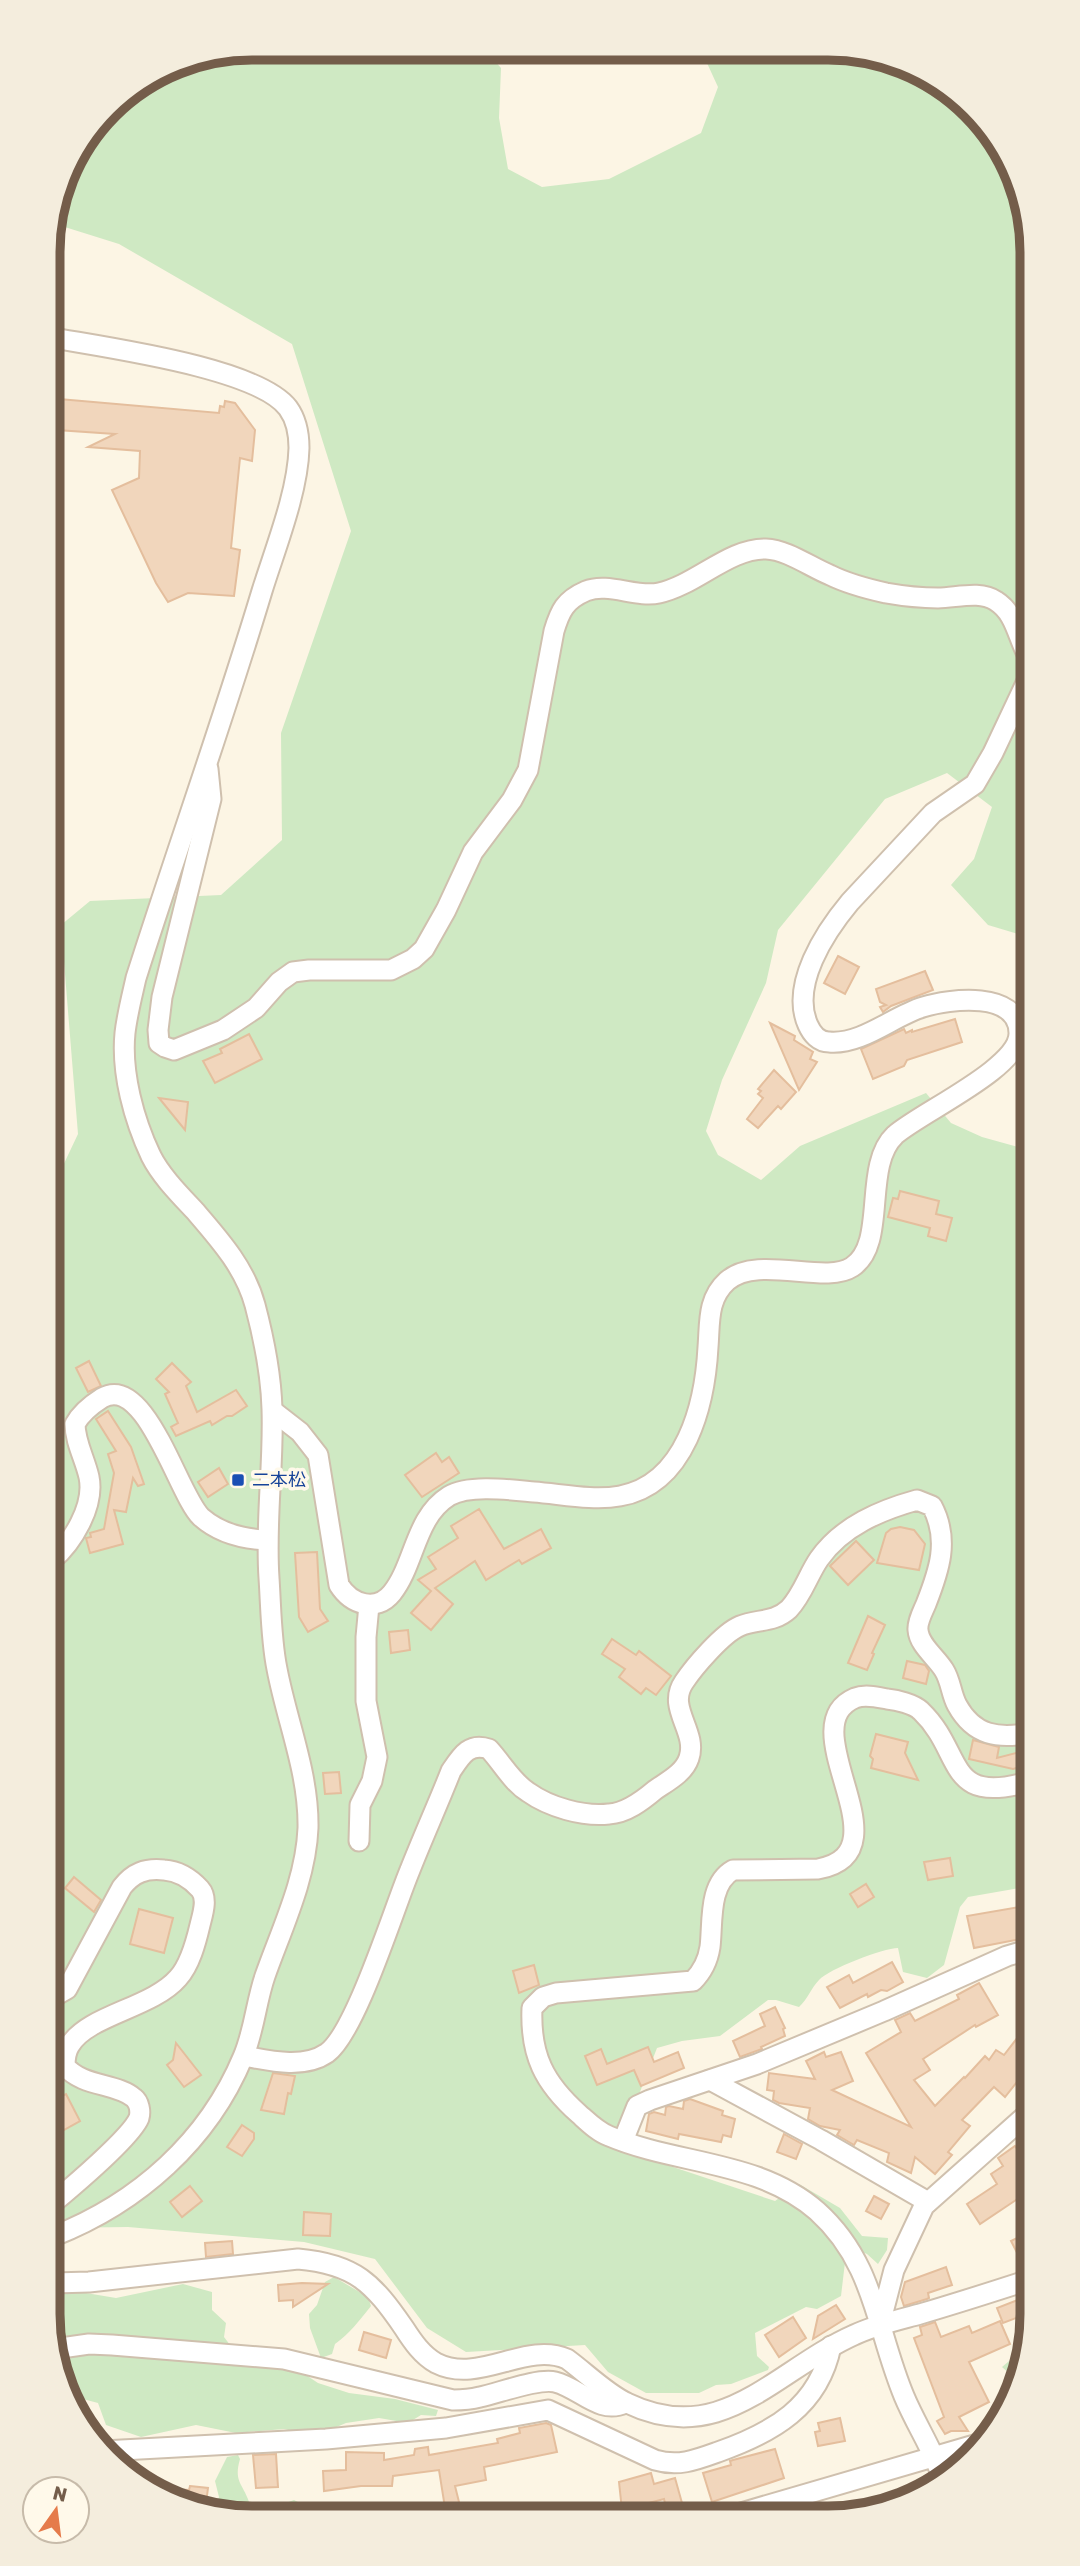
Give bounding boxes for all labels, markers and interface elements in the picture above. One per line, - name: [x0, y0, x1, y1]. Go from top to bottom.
- place label: 二本松: [252, 1469, 306, 1491]
- marker: 二本松: [230, 1472, 246, 1488]
- north arrow: [21, 2475, 91, 2545]
- text: N: [51, 2481, 69, 2507]

